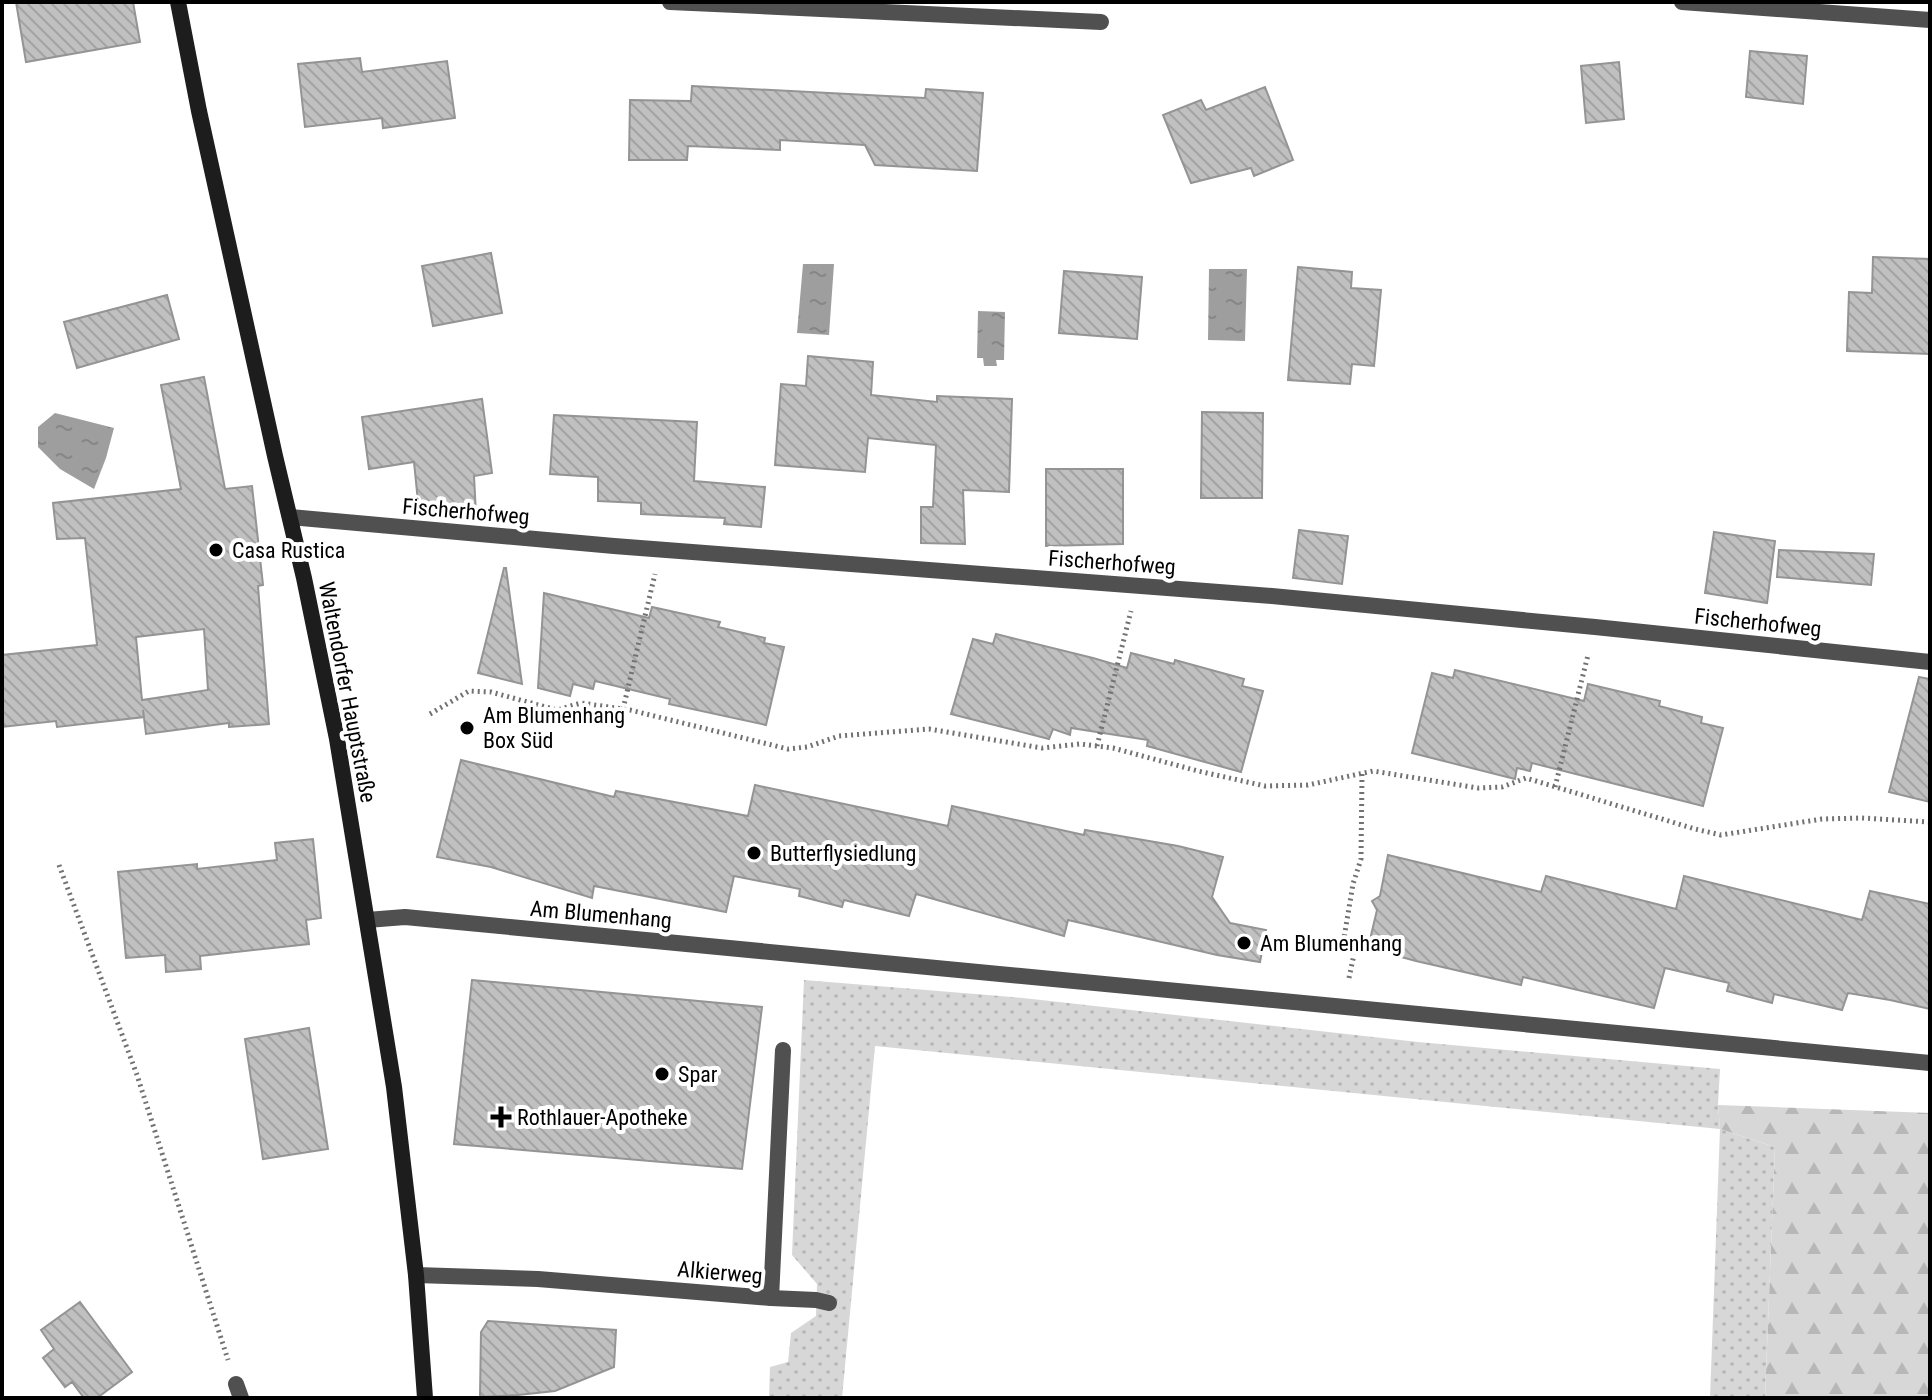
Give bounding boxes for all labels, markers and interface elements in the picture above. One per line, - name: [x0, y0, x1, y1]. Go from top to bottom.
- street label: Fischerhofweg: [401, 493, 531, 530]
- place label: Casa Rustica: [232, 538, 345, 563]
- marker: Casa Rustica: [207, 541, 225, 559]
- street label: Fischerhofweg: [1047, 546, 1176, 579]
- street label: Waltendorfer Hauptstraße: [314, 580, 381, 805]
- street label: Fischerhofweg: [1693, 603, 1823, 642]
- place label: Am Blumenhang Box Süd: [483, 703, 625, 753]
- marker: Am Blumenhang Box Süd: [458, 719, 476, 737]
- place label: Butterflysiedlung: [770, 841, 916, 866]
- marker: Butterflysiedlung: [745, 844, 763, 862]
- street label: Am Blumenhang: [529, 896, 673, 933]
- place label: Am Blumenhang: [1260, 931, 1402, 956]
- marker: Am Blumenhang: [1235, 934, 1253, 952]
- place label: Spar: [678, 1062, 718, 1087]
- marker: Spar: [653, 1065, 671, 1083]
- place label: Rothlauer-Apotheke: [517, 1105, 688, 1130]
- marker: Rothlauer-Apotheke: [492, 1108, 510, 1126]
- street label: Alkierweg: [676, 1256, 764, 1289]

